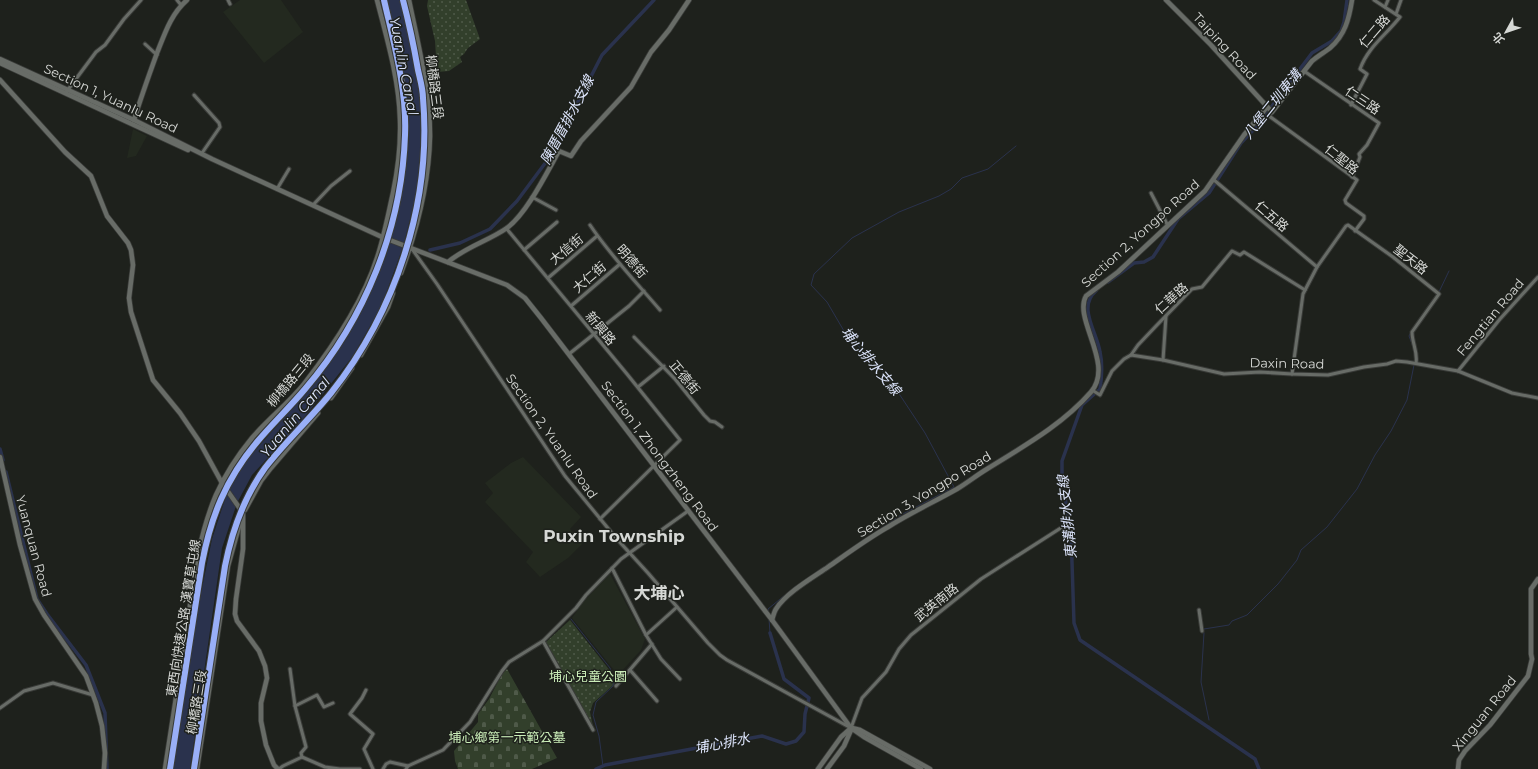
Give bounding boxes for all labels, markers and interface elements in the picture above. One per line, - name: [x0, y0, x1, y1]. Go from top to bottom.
- street label: Taiping Road: [1190, 9, 1260, 83]
- street label: 仁二路: [1355, 11, 1393, 51]
- north arrow: [1486, 12, 1526, 52]
- water label: Yuanlin Canal: [386, 15, 422, 117]
- text: 北: [1489, 30, 1507, 47]
- street label: 柳橋路三段: [423, 54, 447, 120]
- street label: Section 1, Yuanlu Road: [42, 60, 180, 136]
- water label: 八堡二圳東溝: [1239, 64, 1307, 142]
- water label: 陳厝厝排水支線: [536, 71, 599, 167]
- street label: 仁三路: [1342, 82, 1384, 118]
- street label: 仁聖路: [1322, 141, 1362, 177]
- street label: Section 2, Yongpo Road: [1078, 176, 1202, 290]
- street label: 仁五路: [1252, 197, 1292, 235]
- street label: 大信街: [546, 230, 586, 268]
- street label: 明德街: [613, 241, 651, 281]
- street label: 聖天路: [1391, 241, 1431, 277]
- street label: 大仁街: [569, 258, 609, 296]
- street label: Fengtian Road: [1453, 275, 1527, 359]
- street label: 仁華路: [1151, 279, 1191, 317]
- street label: 新興路: [582, 308, 620, 348]
- water label: 埔心排水支線: [837, 323, 906, 400]
- street label: 柳橋路三段: [263, 350, 317, 410]
- street label: Daxin Road: [1249, 354, 1325, 372]
- street label: 正德街: [666, 357, 704, 397]
- street label: Section 2, Yuanlu Road: [503, 371, 601, 501]
- water label: Yuanlin Canal: [256, 373, 334, 461]
- street label: Section 1, Zhongzheng Road: [598, 377, 722, 535]
- street label: Section 3, Yongpo Road: [854, 448, 994, 540]
- water label: 東溝排水支線: [1053, 472, 1080, 560]
- street label: Yuanquan Road: [13, 494, 55, 598]
- district label: Puxin Township: [543, 526, 685, 546]
- street label: 東西向快速公路 漢寶草屯線: [163, 538, 203, 698]
- street label: 武英南路: [911, 579, 961, 625]
- district label: 大埔心: [634, 583, 685, 603]
- park label: 埔心兒童公園: [549, 668, 627, 684]
- street label: 柳橋路三段: [183, 669, 209, 735]
- street label: Xinguan Road: [1449, 672, 1519, 754]
- park label: 埔心鄉第一示範公墓: [448, 729, 566, 745]
- water label: 埔心排水: [693, 729, 752, 757]

